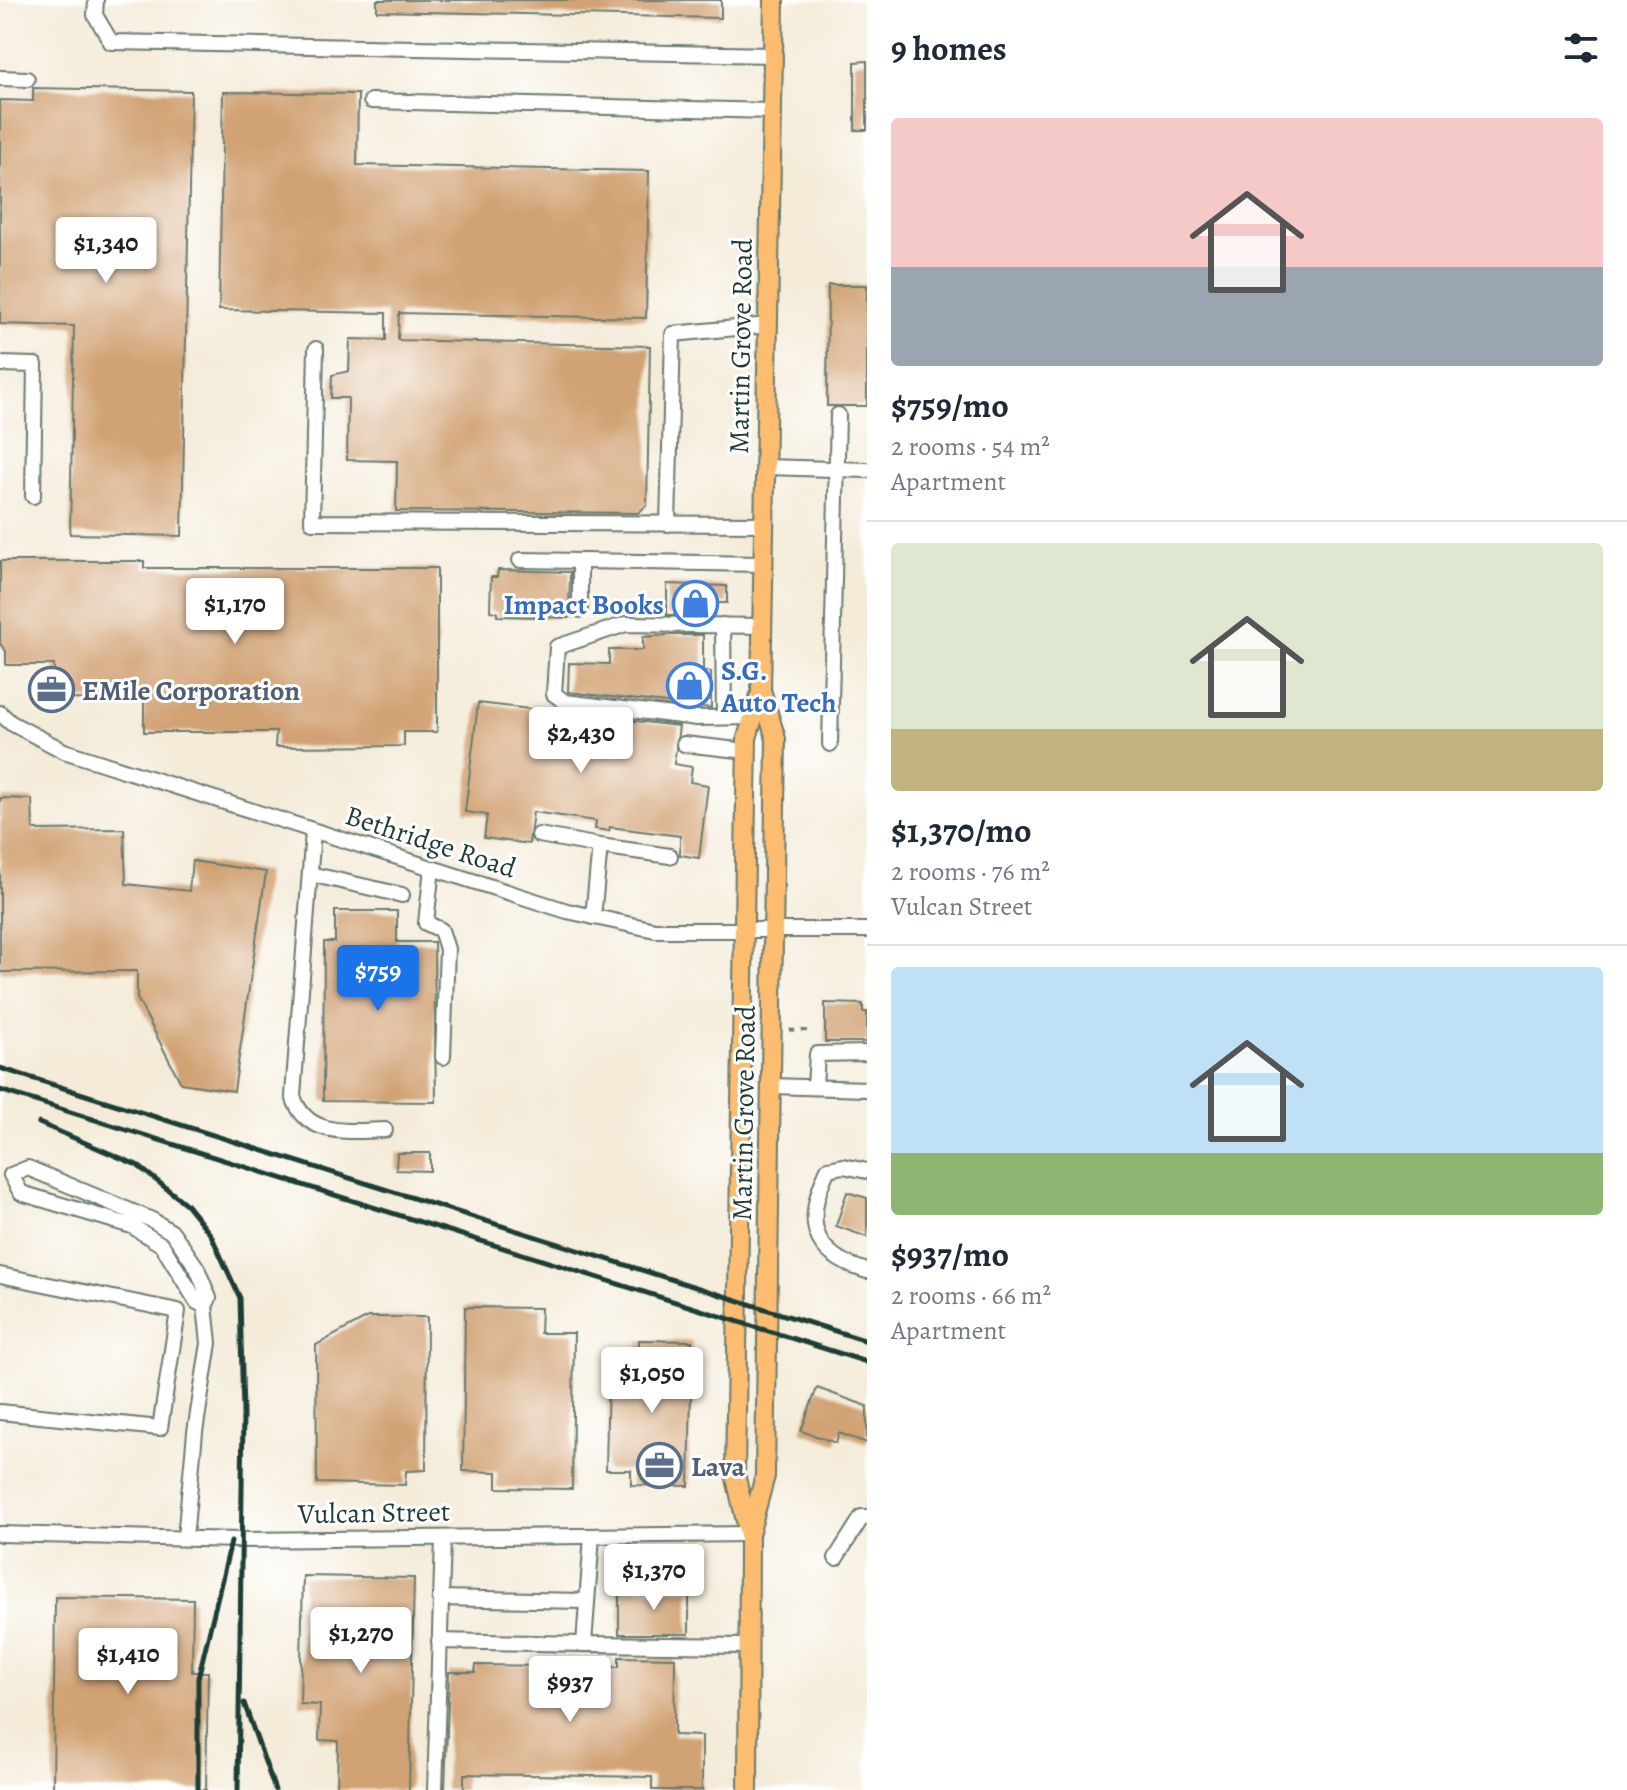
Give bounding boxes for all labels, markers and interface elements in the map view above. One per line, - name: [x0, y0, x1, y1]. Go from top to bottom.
- text: 9 homes: [891, 25, 1007, 72]
- icon: filters: [1559, 26, 1603, 70]
- icon: home: [1175, 170, 1319, 314]
- pin: $1,340: [41, 217, 171, 285]
- text: $1,340: [74, 225, 138, 260]
- street label: Martin Grove Road: [720, 237, 762, 454]
- text: $759/mo: [891, 382, 1009, 429]
- text: 2 rooms · 54 m²: [891, 429, 1050, 464]
- text: Apartment: [891, 464, 1006, 499]
- pin: $1,170: [170, 578, 300, 646]
- shop icon: Impact Books: [671, 580, 719, 628]
- text: $1,170: [204, 586, 266, 621]
- place label: Impact Books: [503, 586, 664, 624]
- icon: home: [1175, 595, 1319, 739]
- place label: S.G. Auto Tech: [720, 652, 837, 722]
- shop icon: S.G. Auto Tech: [666, 662, 714, 710]
- office icon: EMile Corporation: [27, 666, 75, 714]
- place label: EMile Corporation: [82, 672, 300, 710]
- pin: $2,430: [516, 707, 646, 775]
- text: $2,430: [547, 715, 615, 750]
- street label: Bethridge Road: [341, 796, 522, 888]
- text: $1,370/mo: [891, 807, 1032, 854]
- text: 2 rooms · 76 m²: [891, 854, 1050, 889]
- text: Vulcan Street: [891, 889, 1032, 924]
- pin: $759: [331, 945, 425, 1013]
- text: $759: [355, 953, 401, 988]
- street label: Martin Grove Road: [723, 1004, 765, 1221]
- icon: home: [1175, 1019, 1319, 1163]
- text: $937/mo: [891, 1231, 1009, 1278]
- text: 2 rooms · 66 m²: [891, 1278, 1051, 1313]
- text: Apartment: [891, 1313, 1006, 1348]
- pin: $1,050: [587, 1347, 717, 1415]
- text: $1,050: [619, 1355, 685, 1390]
- office icon: Lava: [636, 1442, 684, 1490]
- place label: Lava: [691, 1448, 746, 1486]
- street label: Vulcan Street: [297, 1493, 450, 1533]
- pin: $1,370: [589, 1544, 719, 1612]
- text: $1,370: [622, 1552, 686, 1587]
- pin: $1,270: [296, 1607, 426, 1675]
- text: $1,270: [328, 1615, 394, 1650]
- pin: $1,410: [63, 1628, 193, 1696]
- text: $1,410: [96, 1636, 160, 1671]
- pin: $937: [523, 1656, 617, 1724]
- text: $937: [547, 1664, 593, 1699]

